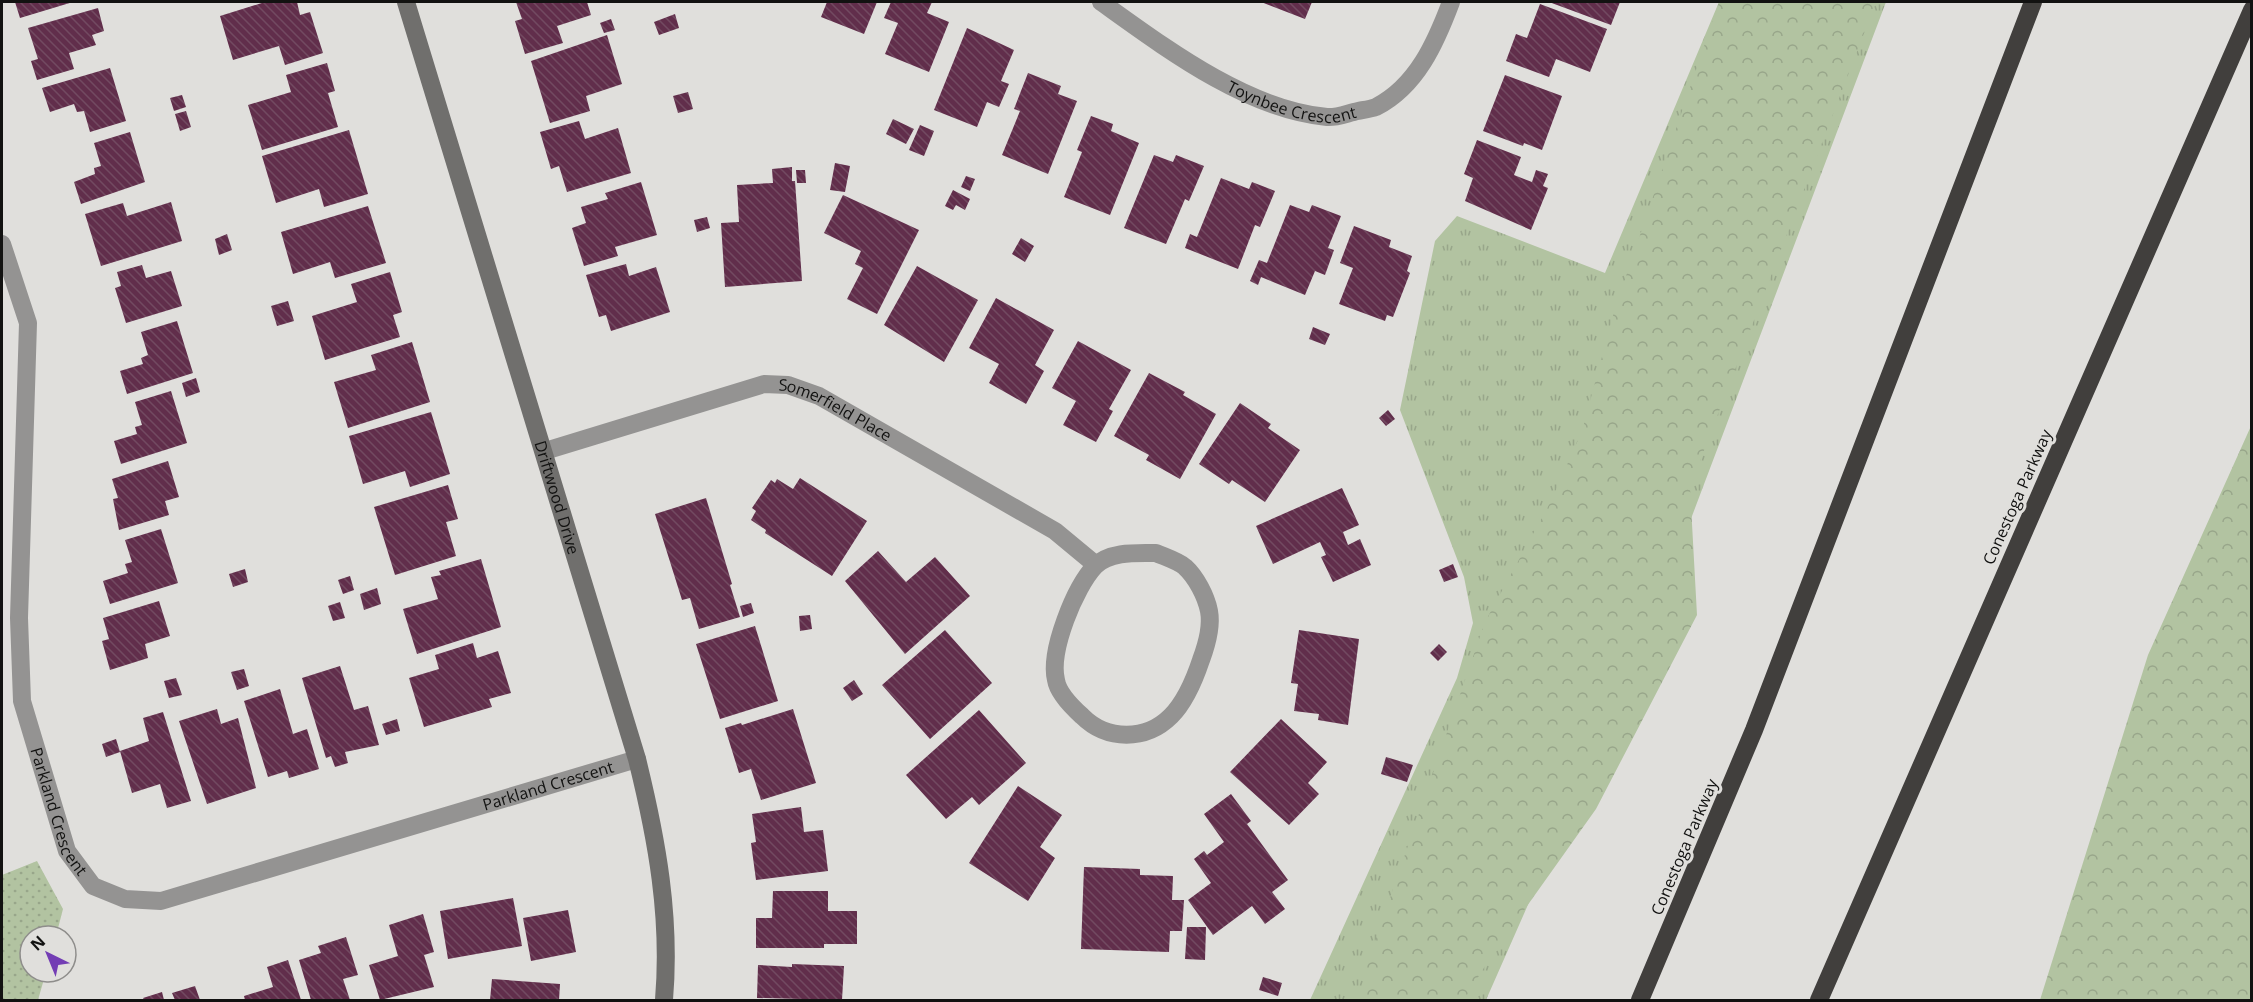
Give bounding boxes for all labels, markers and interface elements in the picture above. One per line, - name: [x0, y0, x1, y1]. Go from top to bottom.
- street label: Toynbee Crescent: [1223, 75, 1359, 128]
- street label: Somerfield Place: [778, 374, 896, 446]
- street label: Conestoga Parkway: [1977, 425, 2057, 568]
- street label: Driftwood Drive: [529, 438, 585, 557]
- street label: Parkland Crescent: [26, 745, 93, 880]
- street label: Parkland Crescent: [480, 756, 616, 815]
- street label: Conestoga Parkway: [1645, 775, 1723, 918]
- north arrow: [18, 924, 78, 984]
- text: N: [26, 931, 50, 956]

